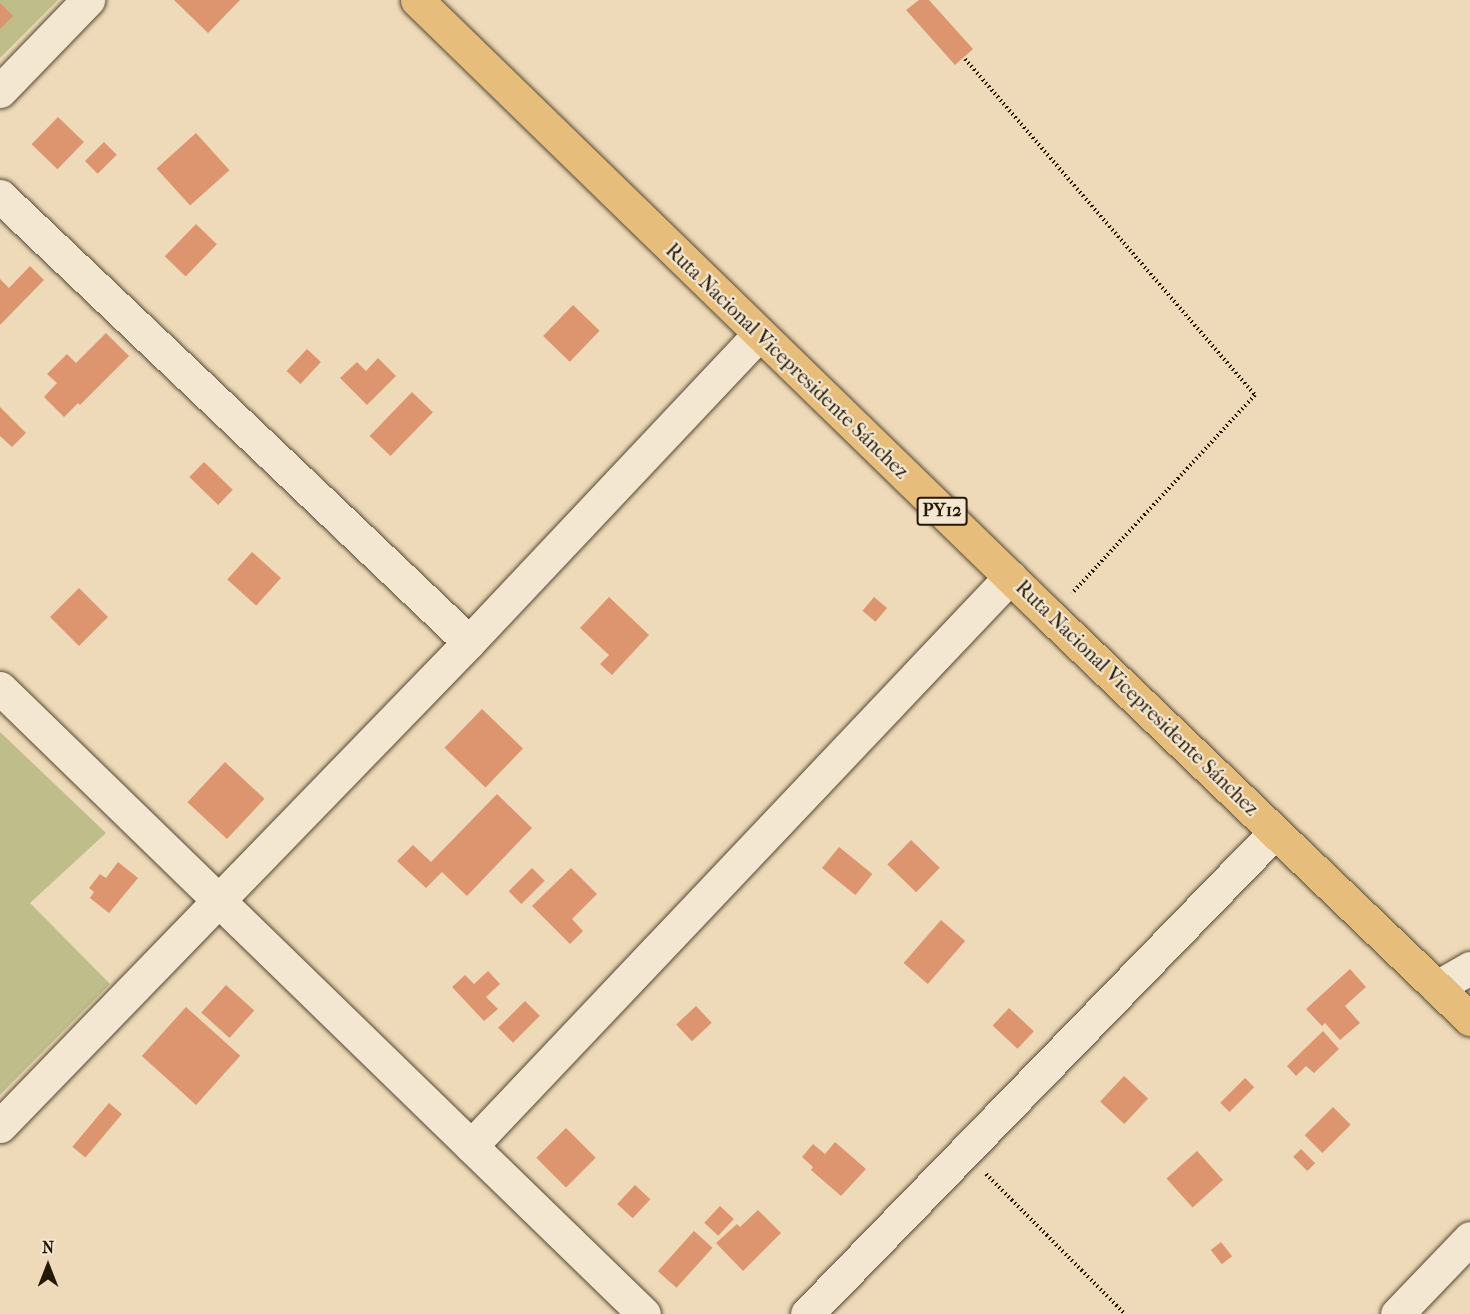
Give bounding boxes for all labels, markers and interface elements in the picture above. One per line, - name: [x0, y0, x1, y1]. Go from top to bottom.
- street label: Ruta Nacional Vicepresidente Sánchez: [661, 238, 913, 484]
- road number: PY12: [916, 496, 968, 526]
- street label: Ruta Nacional Vicepresidente Sánchez: [1011, 575, 1263, 821]
- north arrow: [18, 1236, 78, 1296]
- text: N: [42, 1238, 54, 1257]

